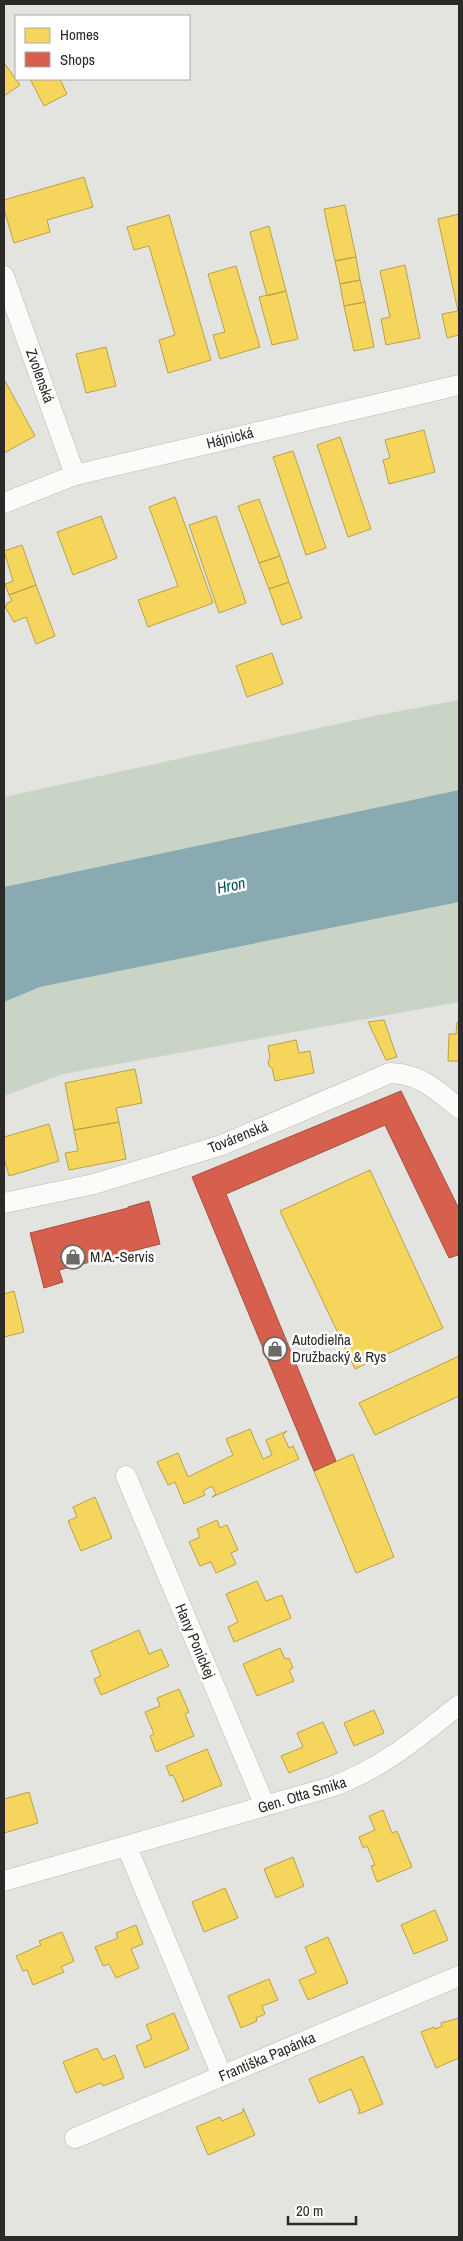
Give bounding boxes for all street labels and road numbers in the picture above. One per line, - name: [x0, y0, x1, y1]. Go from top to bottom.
- street label: Zvolenská: [21, 346, 60, 406]
- street label: Hájnická: [204, 422, 256, 453]
- street label: Továrenská: [205, 1115, 271, 1158]
- street label: Hany Ponickej: [170, 1600, 221, 1681]
- street label: Gen. Otta Smika: [255, 1771, 349, 1818]
- street label: Františka Papánka: [215, 2027, 319, 2086]

